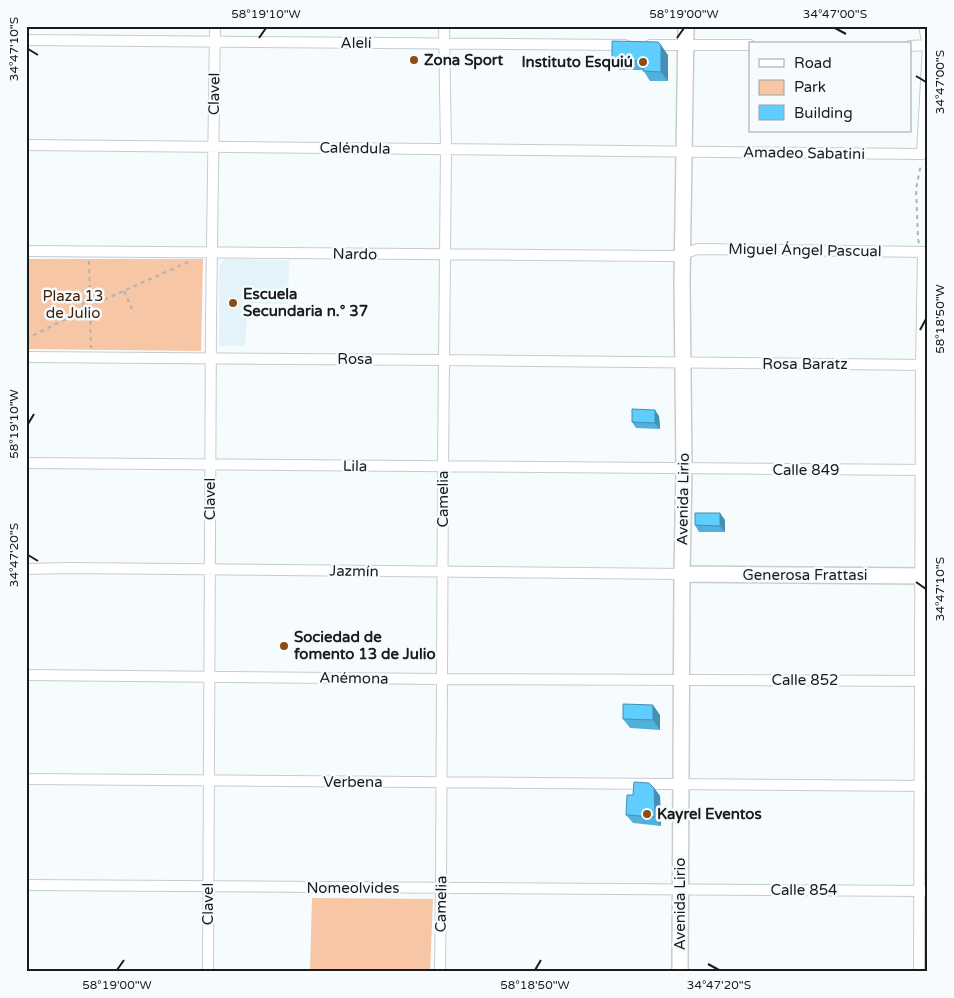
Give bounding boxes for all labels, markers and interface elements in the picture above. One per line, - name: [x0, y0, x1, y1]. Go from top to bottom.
- text: 58°19'10"W: [231, 7, 301, 21]
- text: 58°19'00"W: [649, 7, 719, 21]
- text: 34°47'00"S: [803, 7, 867, 21]
- text: 34°47'10"S: [7, 17, 21, 81]
- street label: Alelí: [341, 34, 372, 52]
- legend: [749, 42, 912, 132]
- text: 34°47'00"S: [933, 50, 947, 114]
- place label: Zona Sport: [424, 51, 504, 70]
- place label: Instituto Esquiú: [521, 53, 633, 72]
- marker: Zona Sport: [408, 54, 420, 66]
- text: Road: [794, 54, 832, 72]
- marker: Instituto Esquiú: [637, 56, 649, 68]
- street label: Clavel: [205, 73, 223, 115]
- text: Park: [794, 78, 826, 96]
- text: Building: [794, 104, 853, 122]
- street label: Caléndula: [319, 138, 391, 158]
- street label: Amadeo Sabatini: [743, 143, 865, 163]
- street label: Miguel Ángel Pascual: [728, 240, 882, 260]
- street label: Nardo: [333, 245, 377, 263]
- text: 58°18'50"W: [933, 284, 947, 354]
- place label: Escuela Secundaria n.° 37: [243, 285, 368, 320]
- park label: Plaza 13 de Julio: [43, 287, 103, 322]
- marker: Escuela Secundaria n.° 37: [227, 297, 239, 309]
- street label: Rosa: [337, 350, 373, 368]
- street label: Rosa Baratz: [762, 355, 848, 373]
- text: 58°19'10"W: [7, 389, 21, 459]
- street label: Avenida Lirio: [673, 453, 693, 545]
- street label: Lila: [343, 457, 367, 475]
- street label: Calle 849: [773, 461, 839, 479]
- street label: Camelia: [434, 470, 452, 528]
- street label: Clavel: [201, 478, 219, 520]
- text: 34°47'20"S: [7, 523, 21, 587]
- text: 34°47'10"S: [933, 557, 947, 621]
- street label: Jazmín: [329, 562, 379, 580]
- street label: Generosa Frattasi: [742, 566, 868, 584]
- place label: Sociedad de fomento 13 de Julio: [293, 628, 436, 663]
- marker: Sociedad de fomento 13 de Julio: [278, 640, 290, 652]
- street label: Anémona: [319, 668, 389, 688]
- street label: Calle 852: [772, 671, 838, 689]
- street label: Verbena: [323, 773, 383, 791]
- place label: Kayrel Eventos: [657, 805, 762, 824]
- marker: Kayrel Eventos: [641, 808, 653, 820]
- street label: Avenida Lirio: [671, 858, 689, 950]
- street label: Camelia: [432, 875, 450, 933]
- street label: Nomeolvides: [307, 879, 399, 897]
- street label: Calle 854: [771, 881, 837, 899]
- street label: Clavel: [199, 883, 217, 925]
- text: 58°19'00"W: [82, 978, 152, 992]
- text: 58°18'50"W: [500, 978, 570, 992]
- text: 34°47'20"S: [687, 978, 751, 992]

